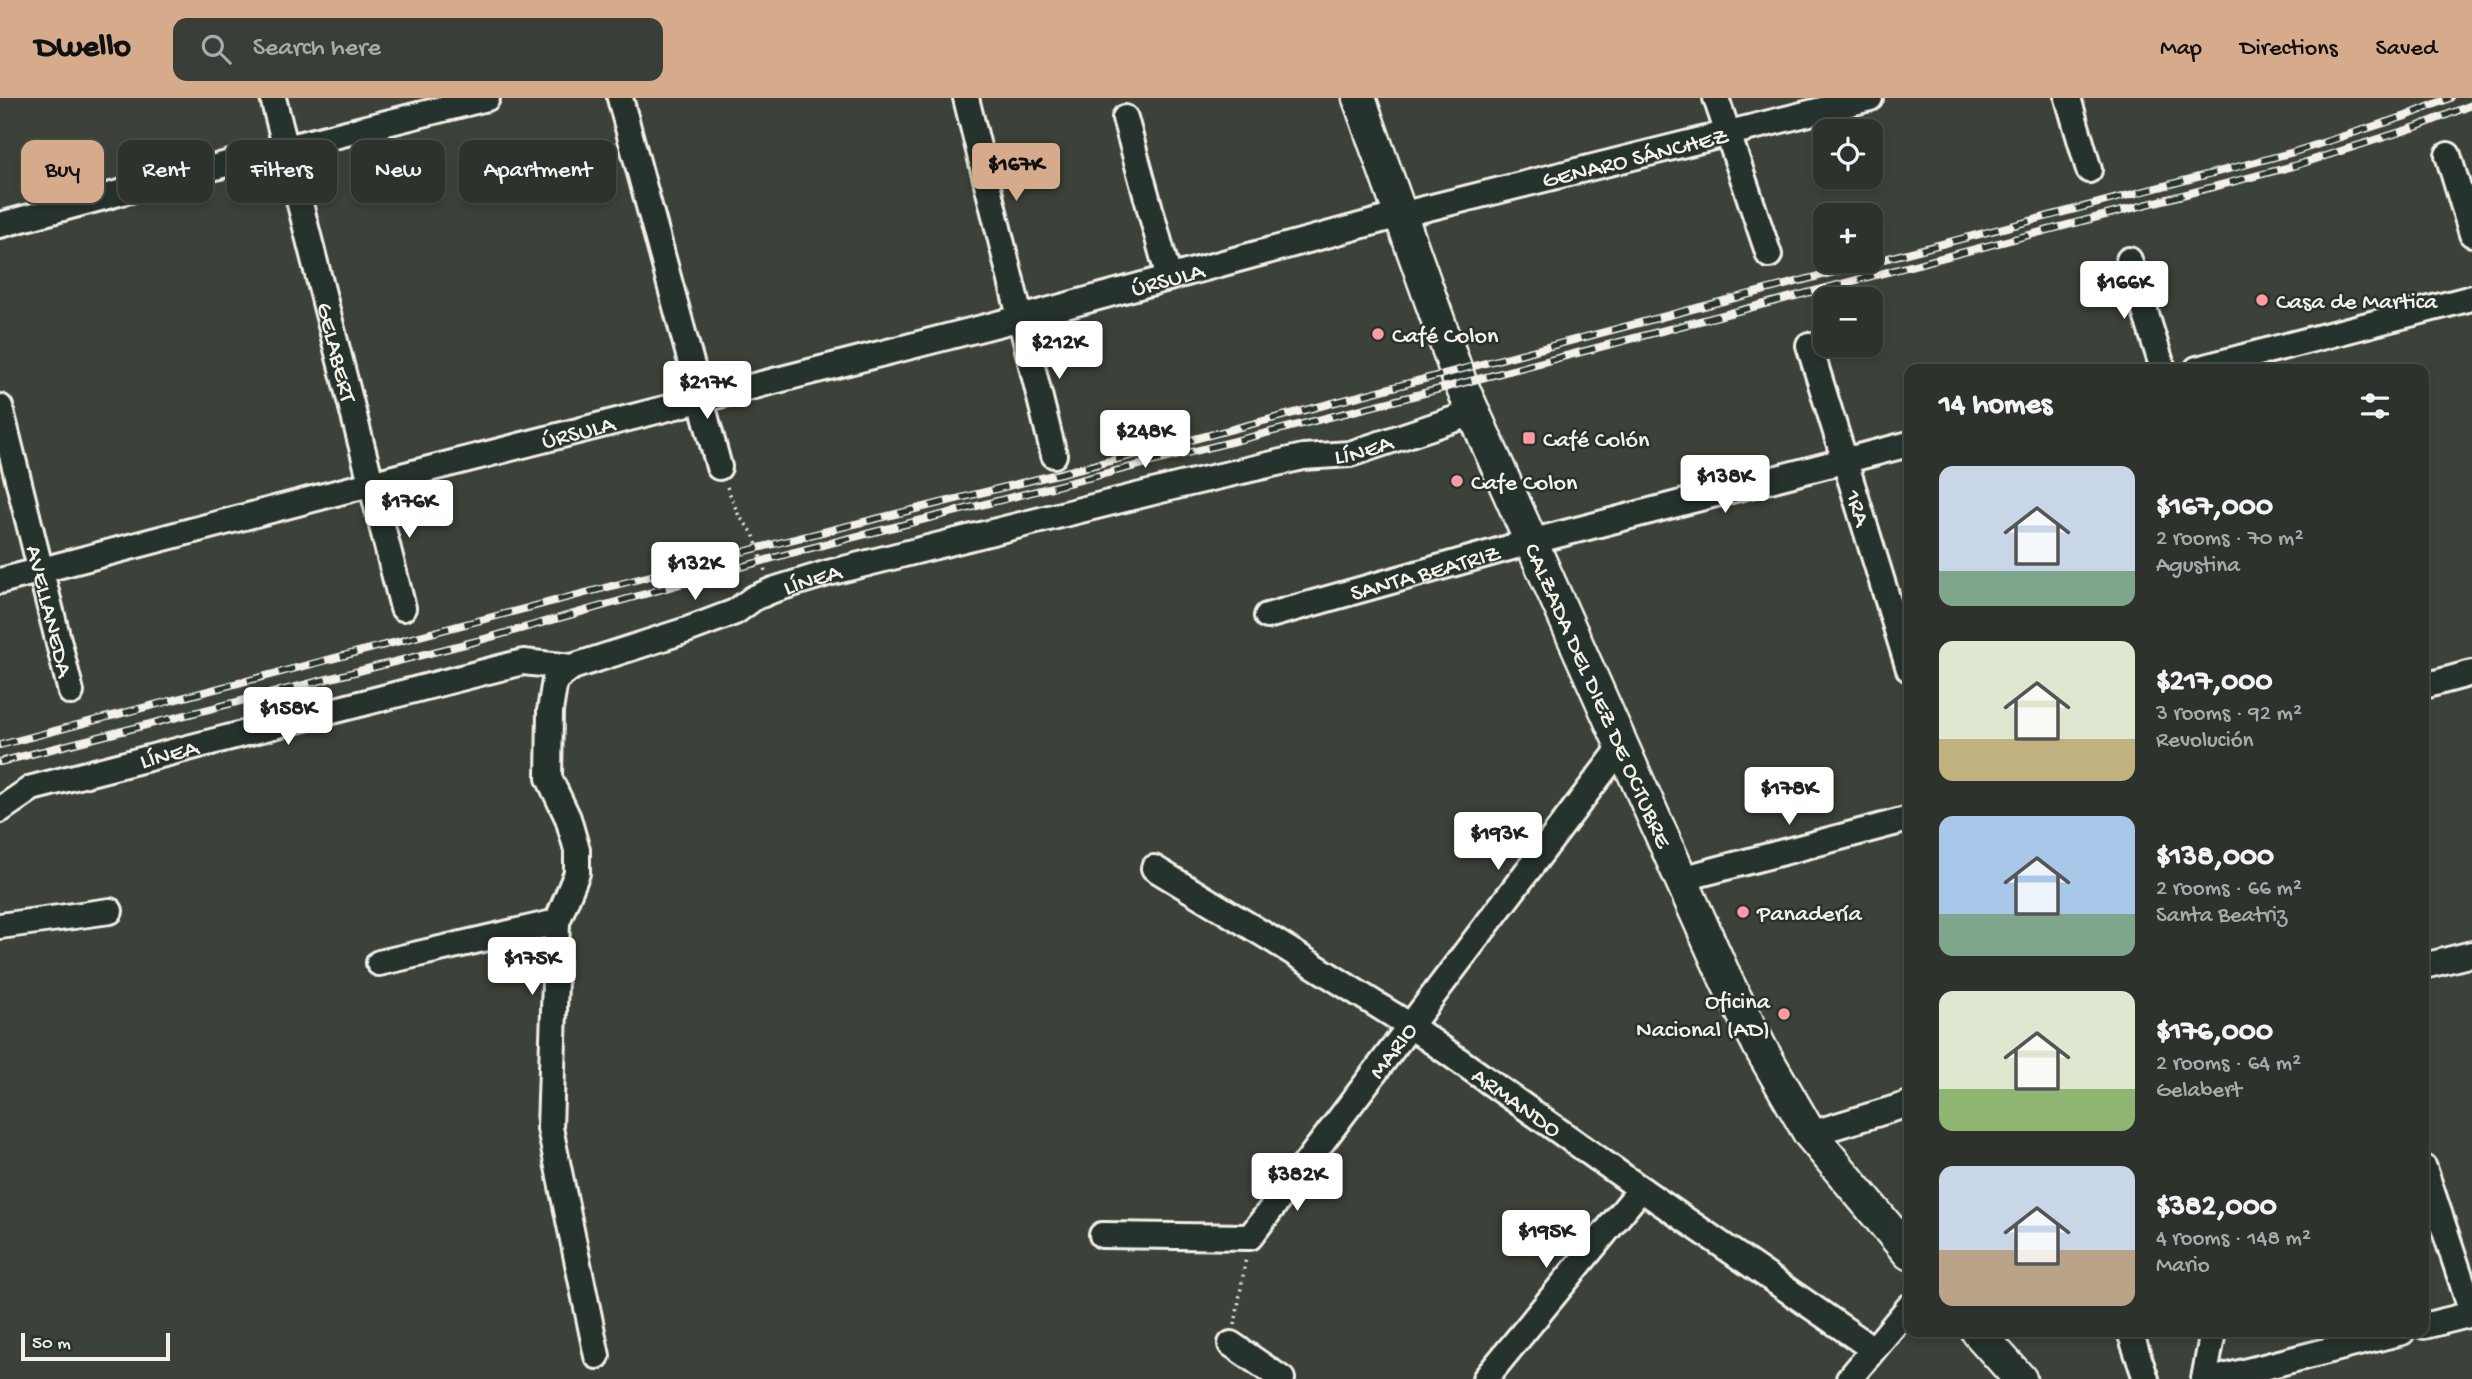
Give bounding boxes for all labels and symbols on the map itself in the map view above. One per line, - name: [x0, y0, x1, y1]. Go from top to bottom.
- street label: GENARO SÁNCHEZ: [1540, 123, 1732, 197]
- pin: $167K: [967, 144, 1065, 203]
- street label: ÚRSULA: [1129, 257, 1210, 305]
- pin: $166K: [2075, 262, 2173, 321]
- place label: Casa de Martica: [2276, 289, 2438, 318]
- marker: Casa de Martica: [2254, 292, 2270, 308]
- street label: GELABERT: [308, 300, 361, 408]
- pin: $212K: [1010, 322, 1108, 381]
- place label: Café Colon: [1392, 323, 1499, 352]
- marker: Café Colon: [1370, 326, 1386, 342]
- pin: $217K: [658, 362, 756, 421]
- pin: $248K: [1096, 410, 1194, 470]
- street label: ÚRSULA: [539, 411, 620, 458]
- place label: Café Colón: [1543, 427, 1650, 456]
- street label: LÍNEA: [1334, 429, 1399, 473]
- marker: Café Colón: [1521, 430, 1537, 446]
- pin: $138K: [1676, 456, 1774, 515]
- place label: Cafe Colon: [1471, 470, 1578, 499]
- marker: Cafe Colon: [1449, 473, 1465, 489]
- pin: $176K: [360, 480, 458, 540]
- street label: 1RA: [1836, 486, 1876, 532]
- street label: SANTA BEATRIZ: [1348, 540, 1505, 610]
- street label: CALZADA DEL DIEZ DE OCTUBRE: [1516, 540, 1677, 854]
- pin: $132K: [646, 542, 744, 602]
- street label: AVELLANEDA: [17, 543, 78, 682]
- street label: LÍNEA: [780, 559, 847, 604]
- pin: $158K: [239, 688, 337, 747]
- street label: LÍNEA: [137, 734, 204, 778]
- pin: $178K: [1740, 768, 1838, 827]
- pin: $193K: [1449, 812, 1547, 872]
- place label: Panadería: [1756, 901, 1862, 930]
- marker: Panadería: [1735, 904, 1751, 920]
- pin: $175K: [483, 937, 581, 997]
- place label: Oficina Nacional (AD): [1636, 989, 1771, 1046]
- marker: Oficina Nacional (AD): [1776, 1006, 1792, 1022]
- street label: MARIO: [1364, 1018, 1426, 1086]
- street label: ARMANDO: [1465, 1063, 1566, 1146]
- pin: $382K: [1248, 1154, 1346, 1213]
- pin: $195K: [1497, 1210, 1595, 1270]
- scale bar: [21, 1330, 170, 1362]

